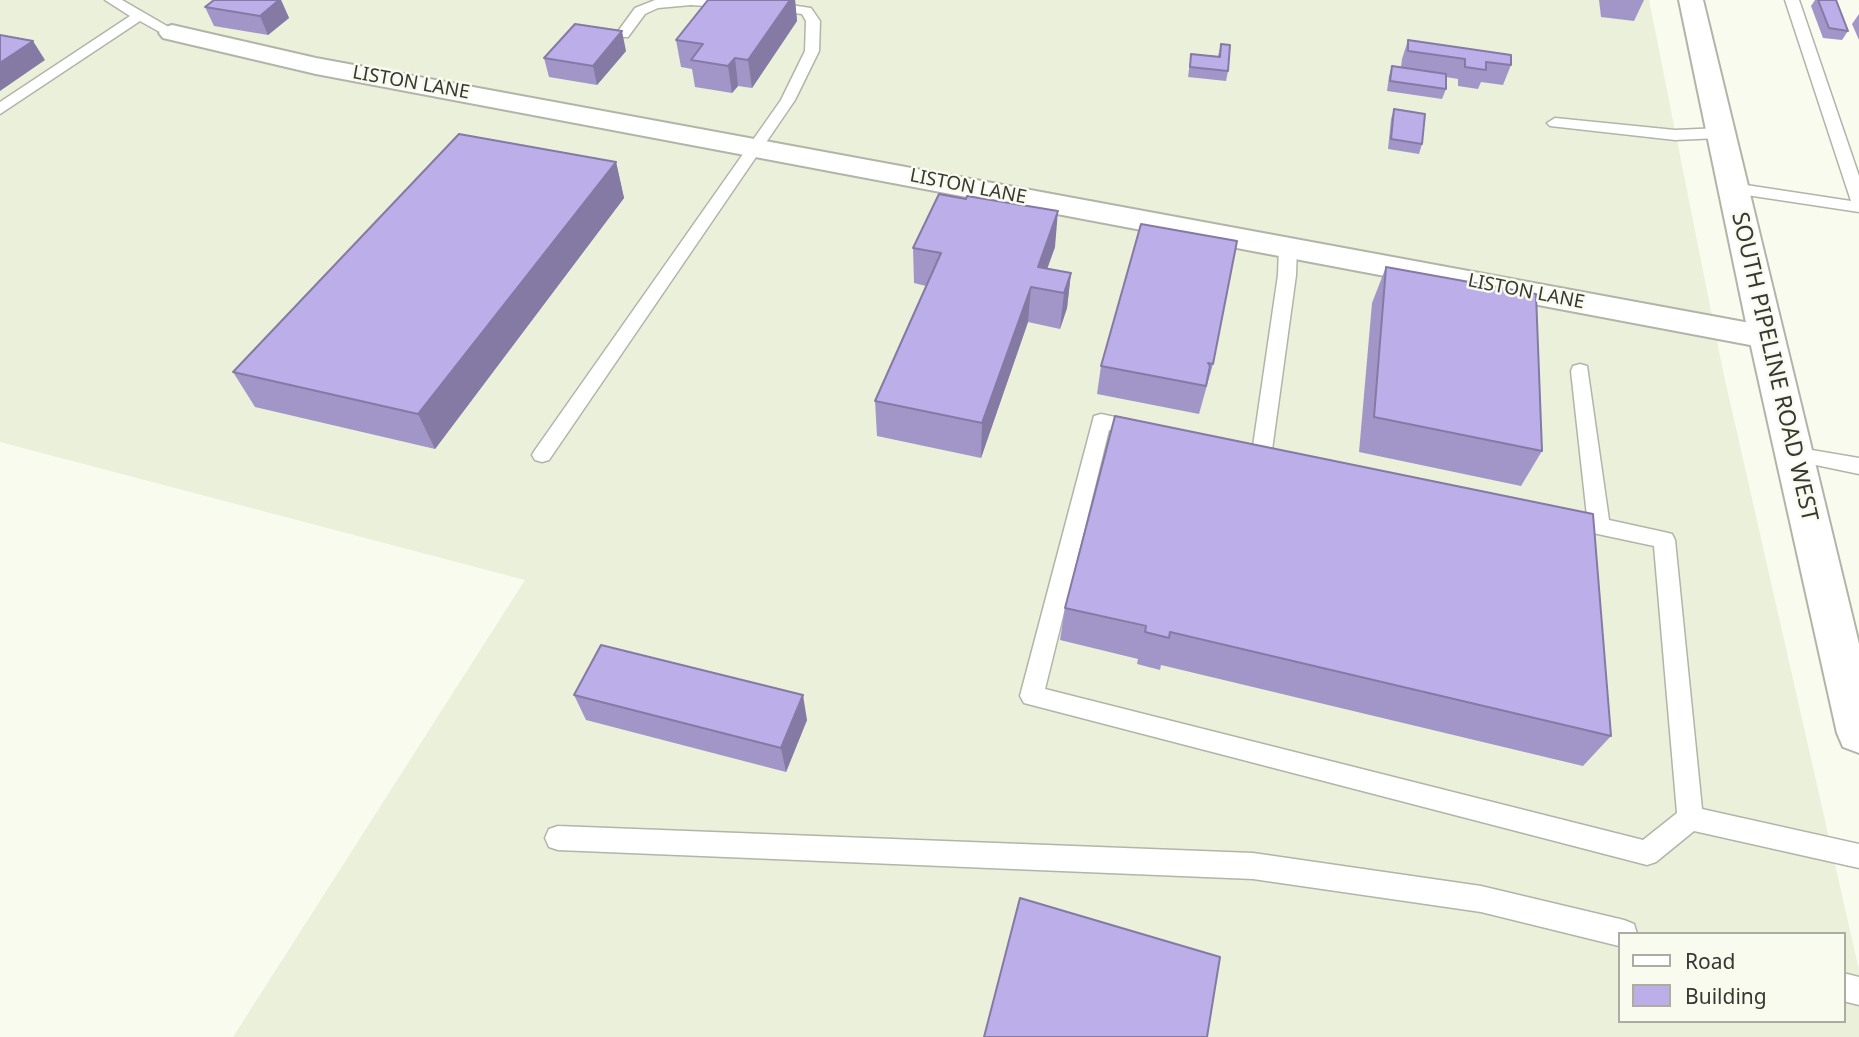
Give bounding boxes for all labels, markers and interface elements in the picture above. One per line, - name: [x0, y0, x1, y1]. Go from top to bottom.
- street label: LISTON LANE: [351, 61, 471, 105]
- street label: LISTON LANE: [908, 165, 1028, 209]
- street label: SOUTH PIPELINE ROAD WEST: [1725, 210, 1823, 524]
- street label: LISTON LANE: [1466, 270, 1586, 314]
- legend: [1618, 932, 1845, 1023]
- text: Road: [1685, 947, 1735, 975]
- text: Building: [1685, 982, 1767, 1010]

